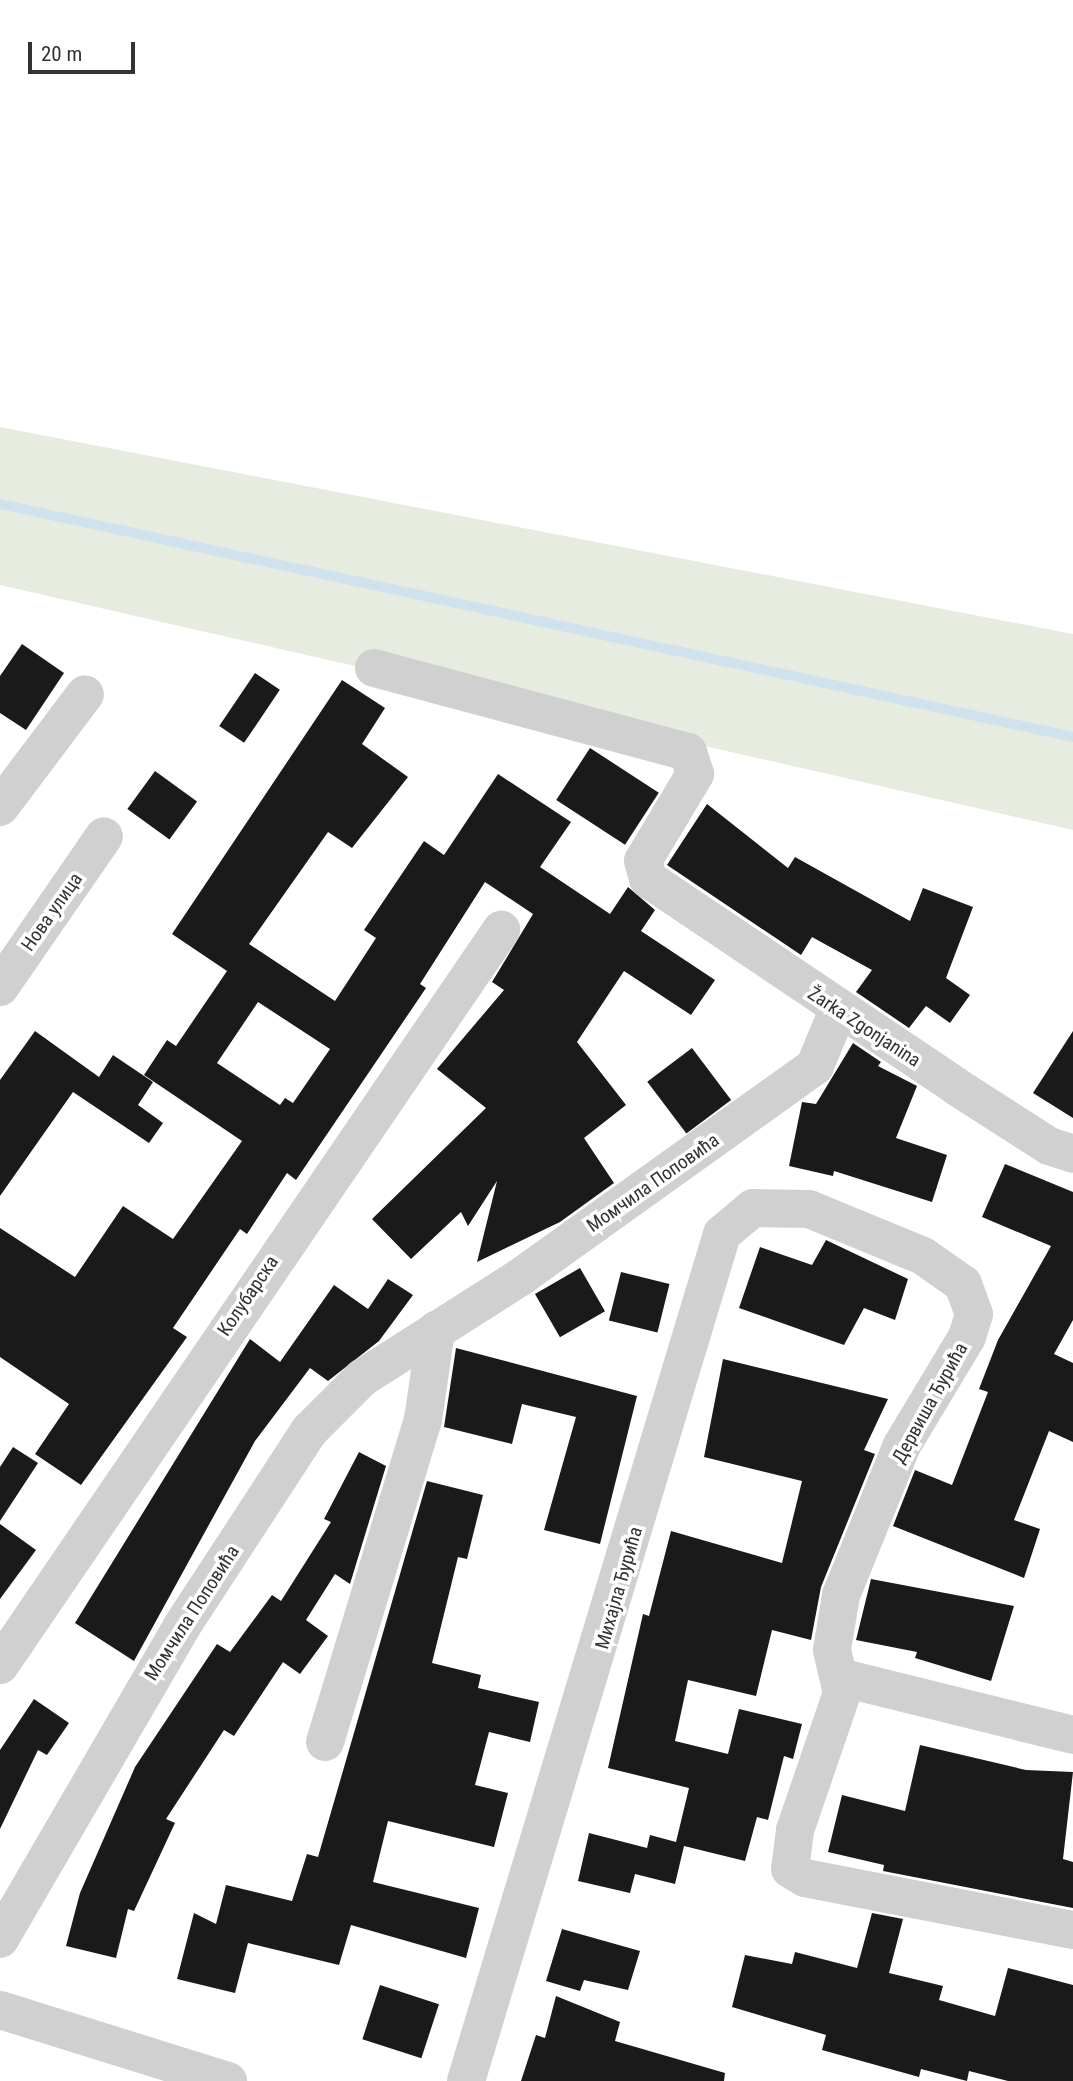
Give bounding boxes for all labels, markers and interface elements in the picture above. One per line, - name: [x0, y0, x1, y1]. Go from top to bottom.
- scale bar: [32, 28, 138, 72]
- text: 20 m: [41, 42, 82, 66]
- street label: Нова улица: [17, 868, 87, 956]
- street label: Žarka Zgonjanina: [803, 982, 925, 1072]
- street label: Момчила Поповића: [582, 1129, 724, 1237]
- street label: Колубарска: [213, 1251, 283, 1341]
- street label: Дервиша Ђурића: [887, 1339, 973, 1467]
- street label: Михајла Ђурића: [591, 1524, 647, 1652]
- street label: Момчила Поповића: [140, 1541, 244, 1685]

